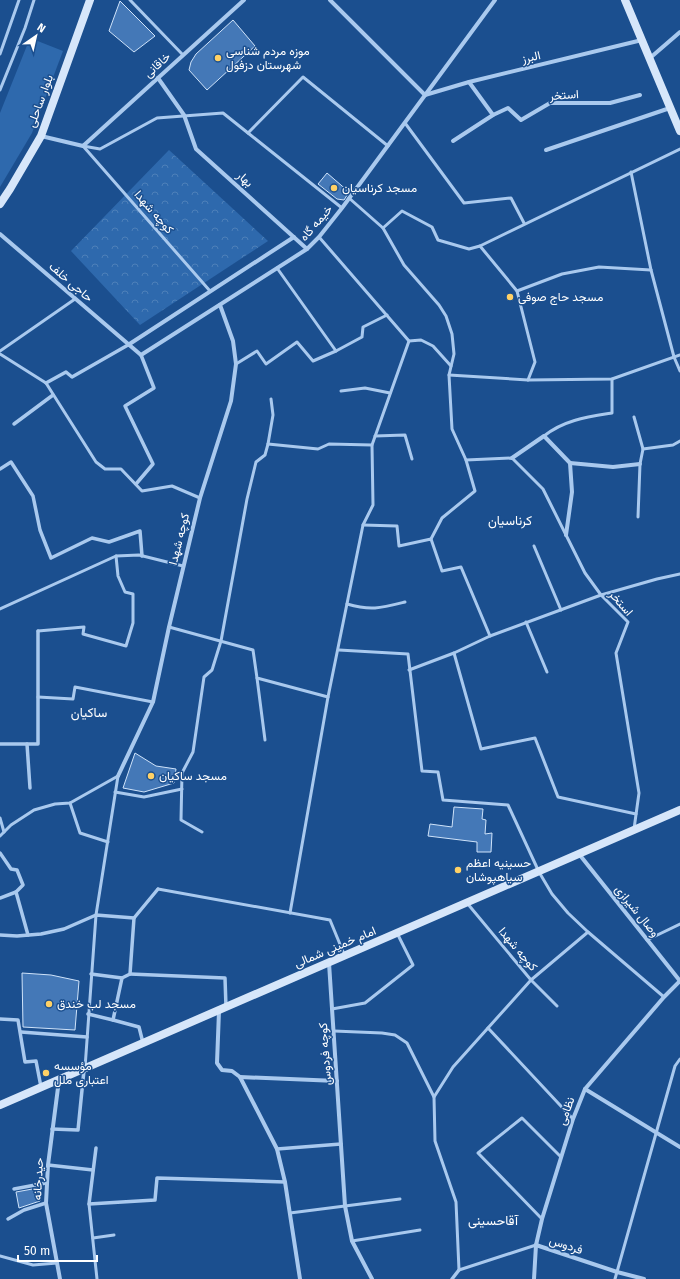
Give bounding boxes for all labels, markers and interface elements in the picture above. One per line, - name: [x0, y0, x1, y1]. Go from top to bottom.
- north arrow: [16, 16, 56, 56]
- text: N: [35, 21, 48, 36]
- place label: موزه مردم شناسی شهرستان دزفول: [226, 44, 310, 73]
- street label: البرز: [519, 48, 542, 67]
- street label: خاقانی: [141, 49, 174, 81]
- marker: موزه مردم شناسی شهرستان دزفول: [213, 53, 223, 63]
- street label: بلوار ساحلی: [24, 73, 57, 130]
- street label: استخر: [548, 87, 579, 104]
- street label: بهار: [233, 168, 256, 191]
- place label: مسجد کرناسیان: [342, 181, 417, 196]
- marker: مسجد کرناسیان: [329, 183, 339, 193]
- street label: کوچه شهدا: [131, 188, 177, 237]
- street label: خیمه گاه: [297, 202, 335, 244]
- street label: حاجی خلف: [46, 259, 96, 305]
- place label: مسجد حاج صوفی: [518, 290, 603, 306]
- marker: مسجد حاج صوفی: [505, 292, 515, 302]
- street label: کوچه شهدا: [166, 512, 193, 567]
- district label: کرناسیان: [488, 513, 532, 529]
- street label: استخر: [605, 587, 636, 619]
- district label: ساکیان: [71, 705, 107, 721]
- place label: مسجد ساکیان: [159, 769, 227, 783]
- marker: مسجد ساکیان: [146, 771, 156, 781]
- place label: حسینیه اعظم سیاهپوشان: [466, 856, 531, 885]
- marker: حسینیه اعظم سیاهپوشان: [453, 865, 463, 875]
- street label: وصال شیرازی: [611, 882, 662, 940]
- street label: امام خمینی شمالی: [292, 923, 378, 971]
- street label: کوچه شهدا: [495, 924, 540, 974]
- place label: مسجد لب خندق: [57, 997, 136, 1011]
- marker: مسجد لب خندق: [44, 999, 54, 1009]
- street label: کوچه فردوس: [316, 1022, 335, 1086]
- place label: مؤسسه اعتباری ملل: [54, 1059, 109, 1088]
- marker: مؤسسه اعتباری ملل: [41, 1068, 51, 1078]
- street label: نظامی: [554, 1095, 578, 1127]
- street label: حیدرخانه: [30, 1157, 47, 1201]
- district label: آقاحسینی: [468, 1213, 519, 1229]
- street label: فردوس: [547, 1233, 585, 1258]
- scale bar: [18, 1237, 97, 1263]
- text: 50 m: [24, 1244, 50, 1258]

